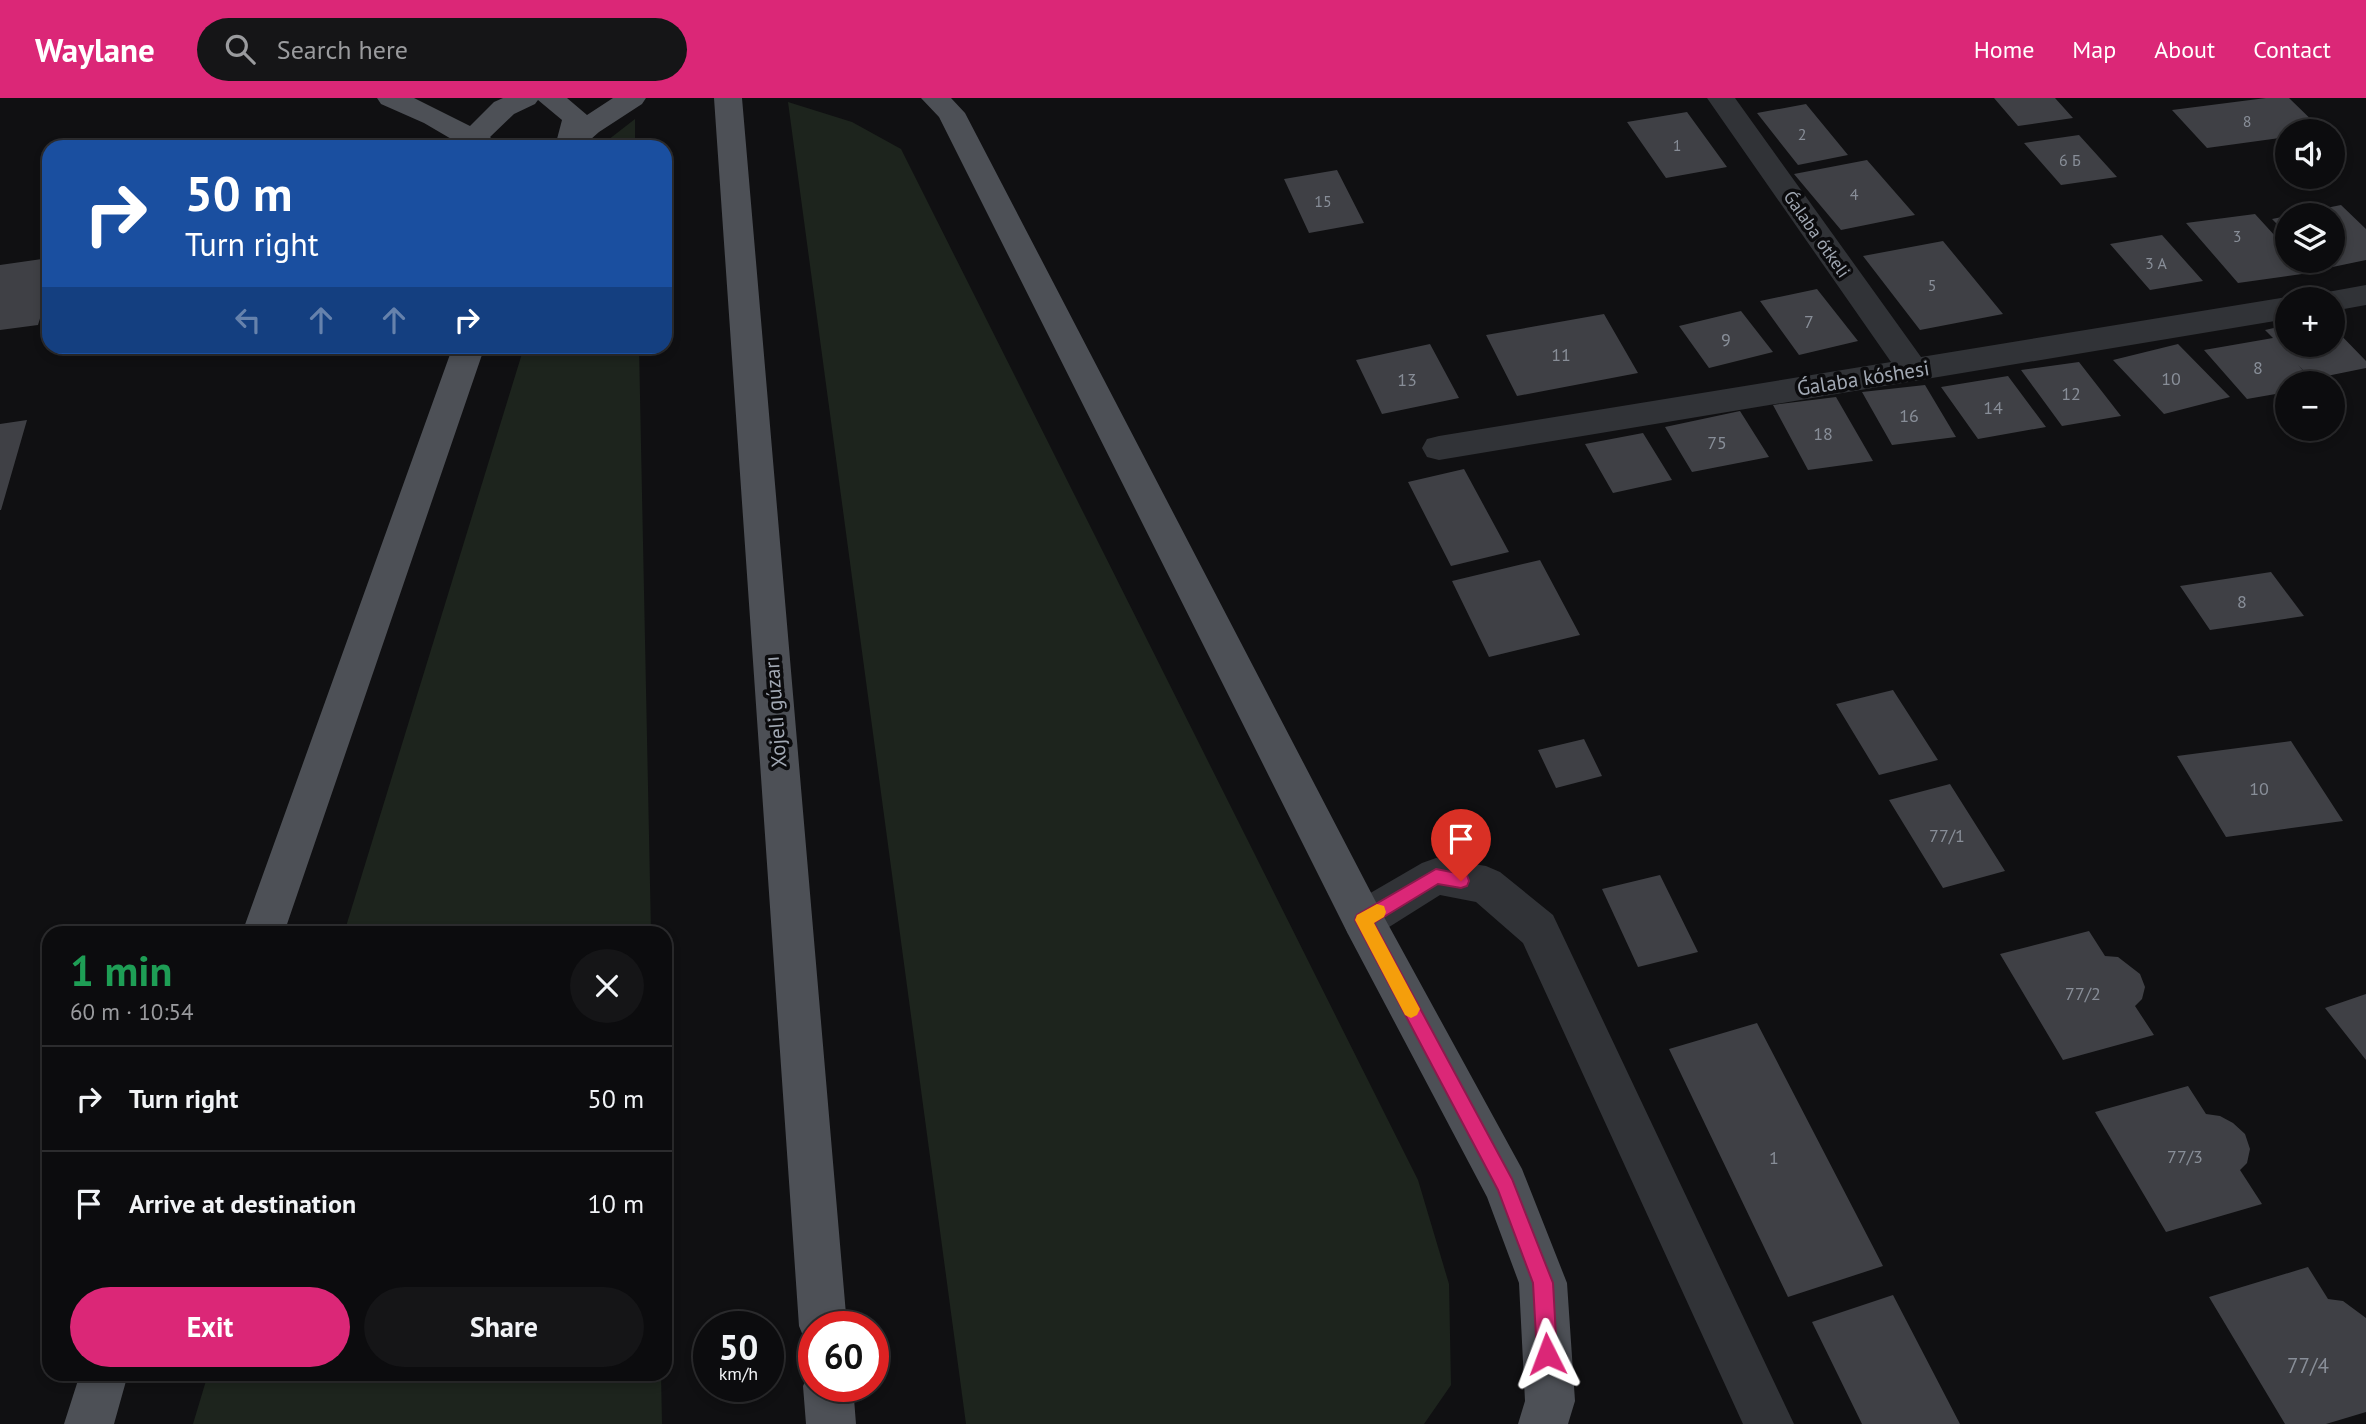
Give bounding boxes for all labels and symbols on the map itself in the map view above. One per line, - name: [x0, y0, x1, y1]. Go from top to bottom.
- house number: 8: [2243, 111, 2251, 131]
- house number: 2: [1798, 124, 1806, 144]
- house number: 1: [1673, 135, 1681, 155]
- house number: 6 Б: [2059, 150, 2081, 170]
- house number: 4: [1850, 184, 1859, 204]
- street label: Ǵalaba ótkeli: [1779, 186, 1855, 282]
- house number: 15: [1314, 191, 1332, 211]
- house number: 3: [2233, 226, 2241, 246]
- house number: 3 А: [2145, 253, 2168, 273]
- house number: 5: [1928, 275, 1936, 295]
- house number: 7: [1804, 310, 1814, 333]
- house number: 9: [1721, 328, 1731, 351]
- house number: 11: [1551, 343, 1571, 366]
- street label: Ǵalaba kóshesi: [1795, 354, 1931, 402]
- house number: 8: [2253, 356, 2263, 379]
- house number: 10: [2161, 367, 2181, 390]
- house number: 13: [1397, 368, 1417, 391]
- house number: 12: [2061, 382, 2081, 405]
- house number: 14: [1983, 396, 2003, 419]
- house number: 16: [1899, 404, 1919, 427]
- house number: 18: [1813, 422, 1833, 445]
- house number: 75: [1707, 431, 1727, 454]
- house number: 8: [2237, 590, 2247, 613]
- street label: Xojeli gúzarı: [758, 655, 792, 769]
- house number: 10: [2249, 777, 2269, 800]
- pin: [1431, 809, 1491, 881]
- house number: 77/1: [1929, 824, 1965, 847]
- house number: 77/2: [2065, 982, 2101, 1005]
- house number: 77/3: [2167, 1145, 2203, 1168]
- house number: 1: [1769, 1146, 1779, 1169]
- speed limit sign: 60: [798, 1311, 889, 1402]
- position arrow: [1510, 1317, 1584, 1391]
- house number: 77/4: [2287, 1352, 2329, 1379]

